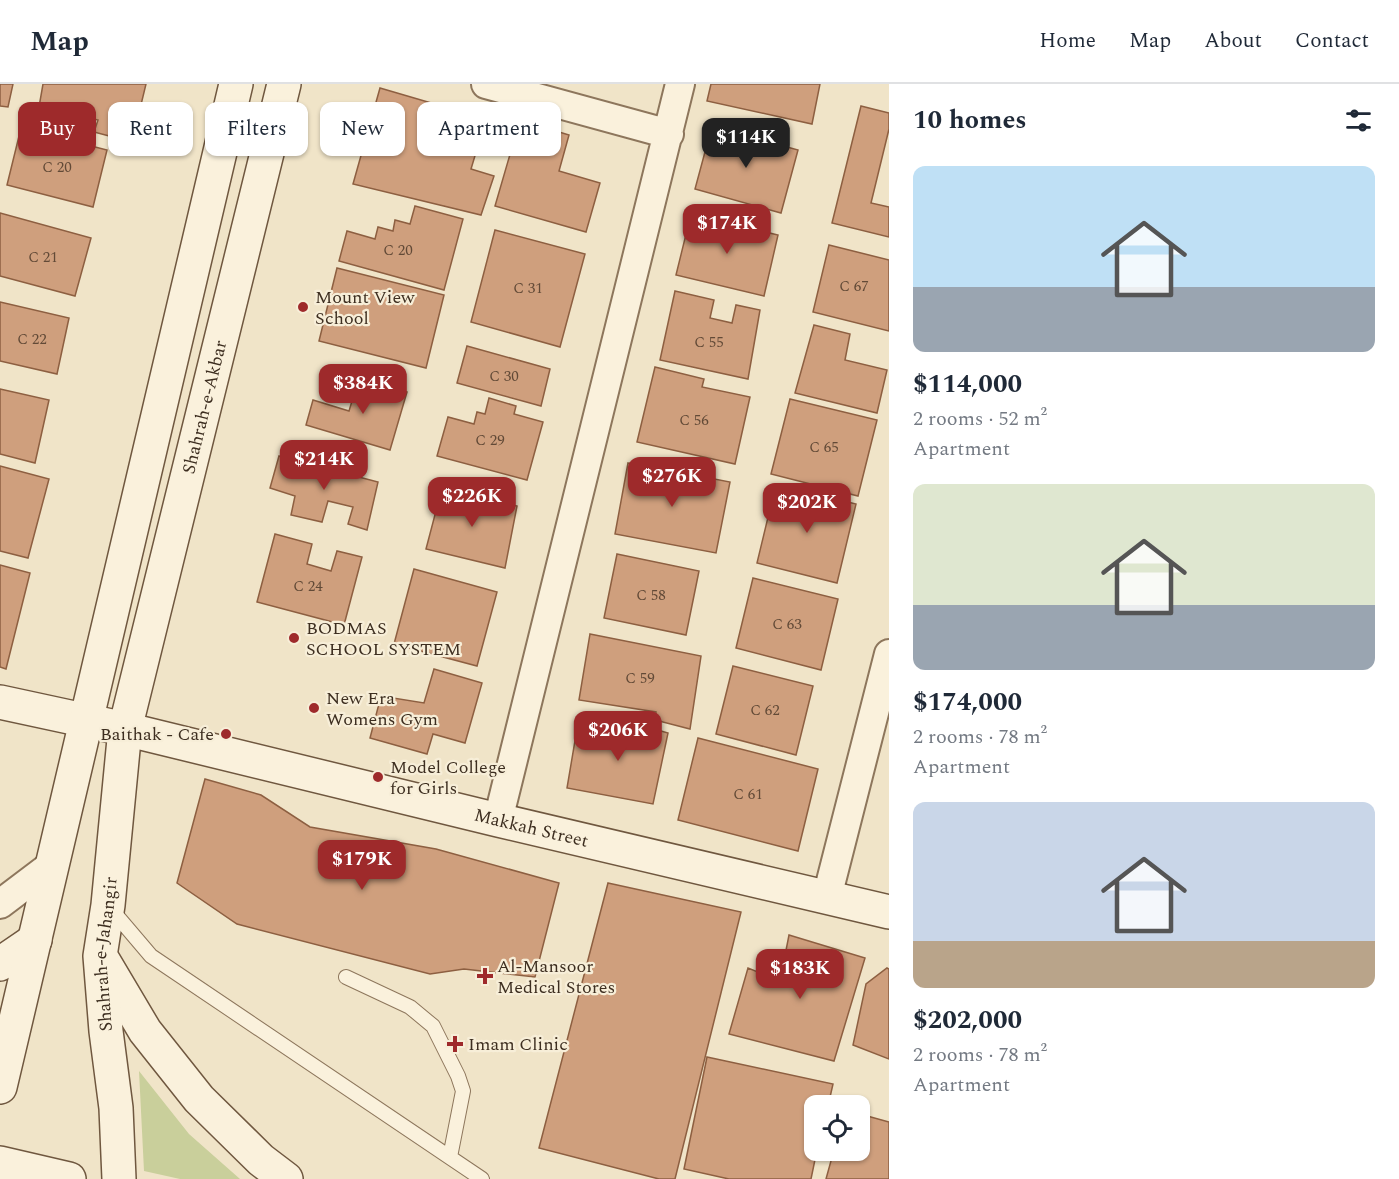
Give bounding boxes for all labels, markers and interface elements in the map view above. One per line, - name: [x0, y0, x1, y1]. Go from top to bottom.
- text: Map: [30, 20, 89, 63]
- text: Home: [1039, 25, 1096, 57]
- text: Map: [1129, 25, 1171, 57]
- text: About: [1204, 25, 1262, 57]
- text: Contact: [1295, 25, 1369, 57]
- text: 10 homes: [913, 100, 1027, 140]
- chip: Buy: [18, 102, 96, 156]
- chip: Rent: [108, 102, 193, 156]
- chip: Filters: [205, 102, 308, 156]
- chip: New: [320, 102, 405, 156]
- chip: Apartment: [417, 102, 561, 156]
- icon: filters: [1342, 104, 1375, 137]
- pin: $114K: [704, 118, 788, 169]
- text: $114K: [716, 122, 776, 152]
- house number: C 20: [42, 156, 72, 179]
- pin: $174K: [685, 204, 769, 255]
- icon: home: [1090, 205, 1198, 313]
- text: $174K: [697, 208, 757, 238]
- house number: C 20: [383, 239, 413, 262]
- house number: C 21: [28, 246, 58, 269]
- house number: C 67: [839, 275, 869, 298]
- house number: C 31: [513, 277, 543, 300]
- place label: Mount View School: [315, 284, 415, 332]
- marker: Mount View School: [296, 300, 310, 314]
- house number: C 22: [17, 328, 47, 351]
- house number: C 55: [694, 331, 724, 354]
- street label: Shahrah-e-Akbar: [175, 337, 234, 477]
- pin: $384K: [321, 364, 405, 415]
- text: $114,000: [913, 364, 1022, 404]
- house number: C 30: [489, 365, 519, 388]
- text: $384K: [333, 368, 393, 398]
- text: 2 rooms · 52 m²: [913, 404, 1047, 434]
- house number: C 56: [679, 409, 709, 432]
- house number: C 29: [475, 429, 505, 452]
- text: Apartment: [913, 434, 1010, 464]
- house number: C 65: [809, 436, 839, 459]
- pin: $214K: [282, 440, 366, 491]
- text: $214K: [294, 444, 354, 474]
- pin: $276K: [630, 457, 714, 508]
- text: $276K: [642, 461, 702, 491]
- pin: $226K: [430, 477, 514, 528]
- text: $226K: [442, 481, 502, 511]
- pin: $202K: [765, 483, 849, 534]
- text: $202K: [777, 487, 837, 517]
- icon: home: [1090, 523, 1198, 631]
- house number: C 24: [293, 575, 323, 598]
- house number: C 58: [636, 584, 666, 607]
- house number: C 63: [772, 613, 802, 636]
- place label: BODMAS SCHOOL SYSTEM: [306, 615, 461, 663]
- marker: BODMAS SCHOOL SYSTEM: [287, 631, 301, 645]
- house number: C 59: [625, 667, 655, 690]
- text: $174,000: [913, 682, 1022, 722]
- place label: New Era Womens Gym: [326, 685, 438, 733]
- house number: C 62: [750, 699, 780, 722]
- marker: New Era Womens Gym: [307, 701, 321, 715]
- pin: $206K: [576, 711, 660, 762]
- text: $206K: [588, 715, 648, 745]
- place label: Baithak - Cafe: [100, 721, 214, 748]
- text: 2 rooms · 78 m²: [913, 722, 1047, 752]
- marker: Baithak - Cafe: [219, 727, 233, 741]
- text: Apartment: [913, 752, 1010, 782]
- place label: Model College for Girls: [390, 754, 506, 802]
- marker: Model College for Girls: [371, 770, 385, 784]
- house number: C 61: [733, 783, 763, 806]
- street label: Makkah Street: [471, 802, 591, 855]
- pin: $179K: [320, 840, 404, 891]
- icon: home: [1090, 841, 1198, 949]
- text: $179K: [332, 844, 392, 874]
- street label: Shahrah-e-Jahangir: [87, 876, 125, 1033]
- pin: $183K: [758, 949, 842, 1000]
- place label: Al-Mansoor Medical Stores: [497, 953, 615, 1001]
- text: $183K: [770, 953, 830, 983]
- marker: Al-Mansoor Medical Stores: [478, 969, 492, 983]
- text: $202,000: [913, 1000, 1022, 1040]
- place label: Imam Clinic: [468, 1031, 568, 1058]
- marker: Imam Clinic: [446, 1035, 464, 1053]
- text: 2 rooms · 78 m²: [913, 1040, 1047, 1070]
- text: Apartment: [913, 1070, 1010, 1100]
- map controls: [804, 1095, 870, 1161]
- button: locate: [804, 1095, 870, 1161]

